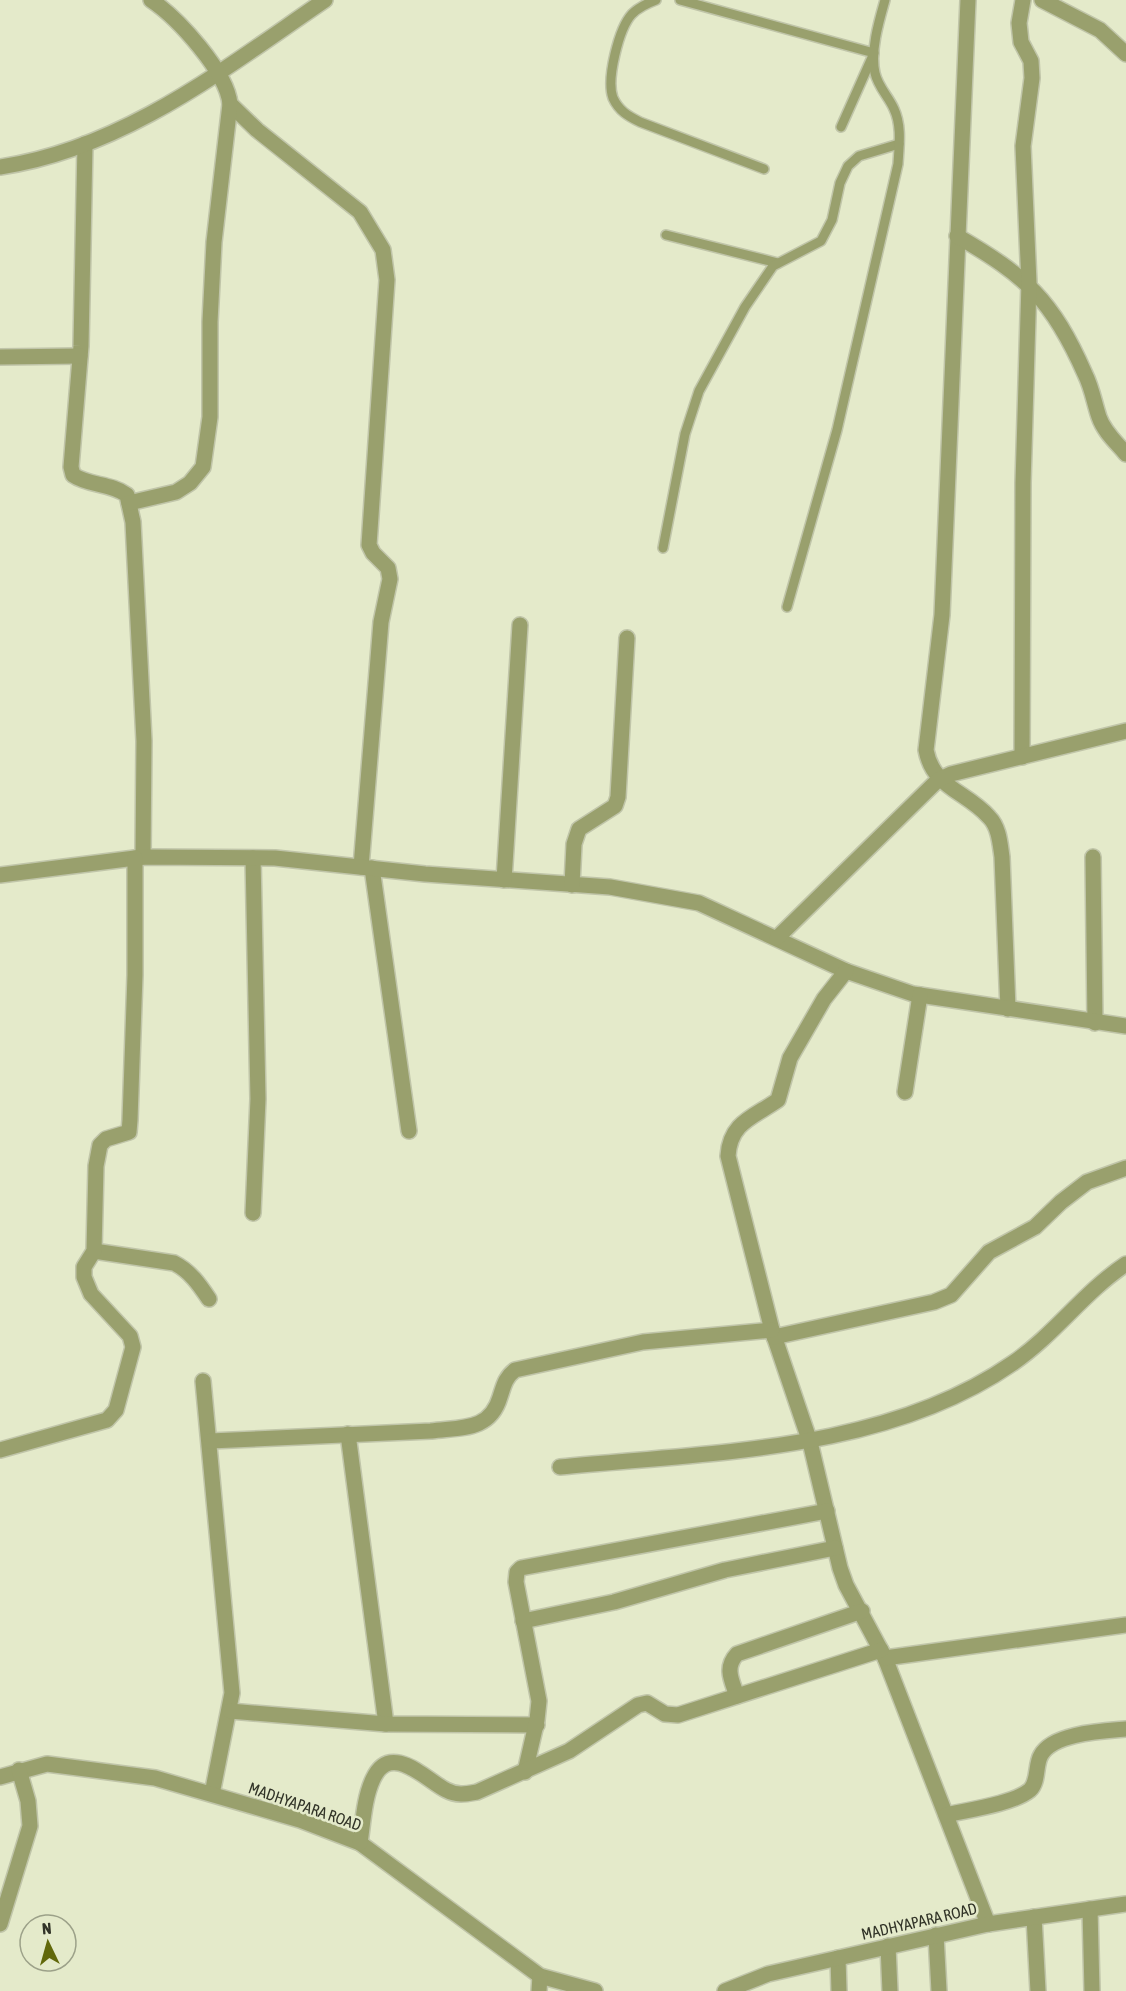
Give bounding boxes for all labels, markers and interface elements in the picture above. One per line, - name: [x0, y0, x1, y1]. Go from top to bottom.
- street label: MADHYAPARA ROAD: [246, 1778, 364, 1834]
- street label: MADHYAPARA ROAD: [859, 1899, 979, 1943]
- north arrow: [18, 1913, 78, 1973]
- text: N: [41, 1919, 52, 1937]

